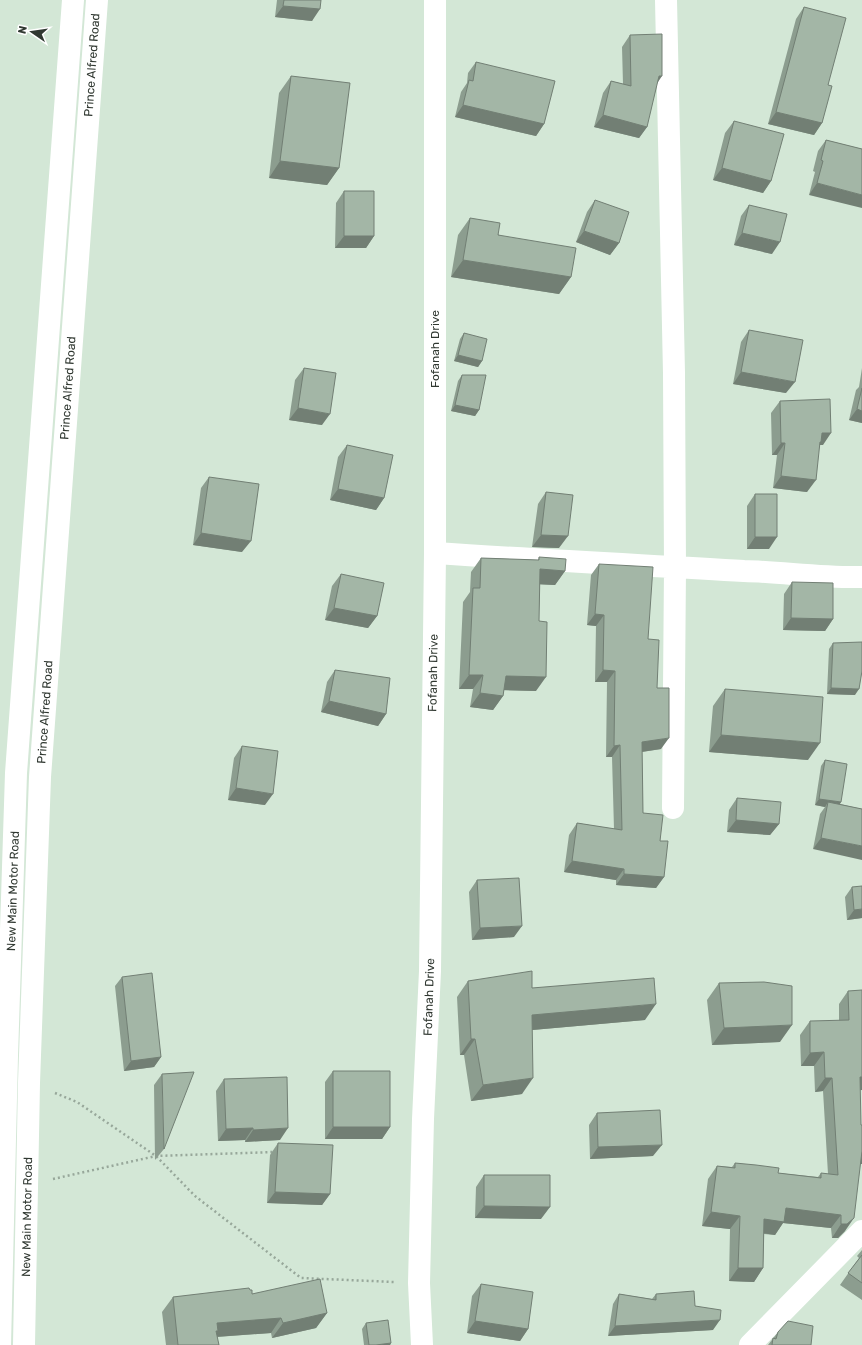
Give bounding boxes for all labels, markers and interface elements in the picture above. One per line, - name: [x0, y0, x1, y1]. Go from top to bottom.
- north arrow: [12, 12, 52, 52]
- street label: Prince Alfred Road: [81, 13, 103, 117]
- text: N: [16, 24, 30, 35]
- street label: Fofanah Drive: [428, 310, 442, 388]
- street label: Prince Alfred Road: [57, 336, 79, 440]
- street label: Fofanah Drive: [425, 634, 441, 712]
- street label: Prince Alfred Road: [34, 660, 56, 764]
- street label: New Main Motor Road: [4, 831, 22, 951]
- street label: Fofanah Drive: [421, 958, 437, 1036]
- street label: New Main Motor Road: [19, 1157, 35, 1277]

